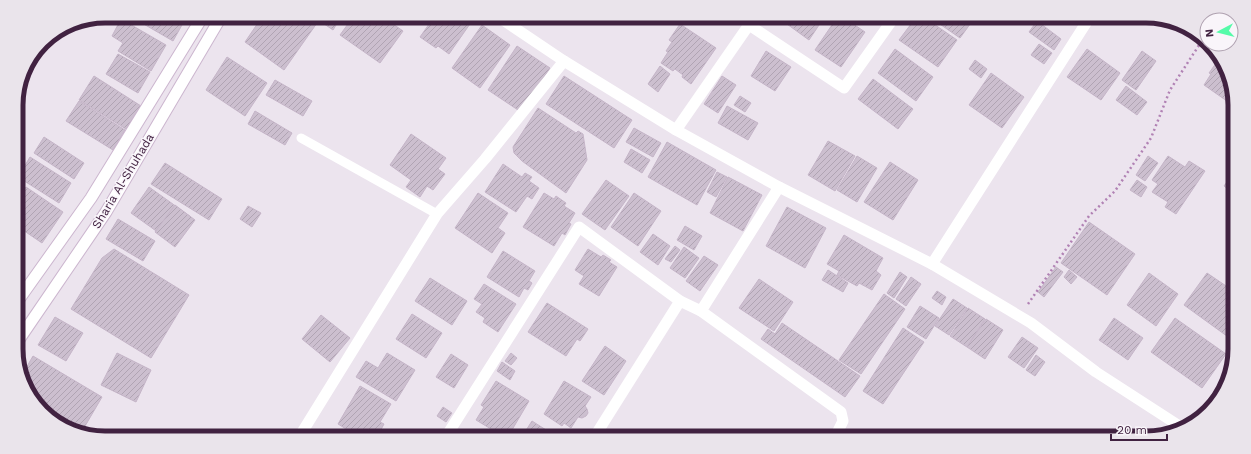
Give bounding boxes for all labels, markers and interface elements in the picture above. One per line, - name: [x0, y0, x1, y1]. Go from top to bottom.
- north arrow: [1199, 12, 1239, 52]
- text: N: [1203, 28, 1217, 38]
- street label: Sharia Al-Shuhada: [89, 131, 157, 231]
- scale bar: [1111, 416, 1167, 442]
- text: 20 m: [1117, 423, 1147, 437]

